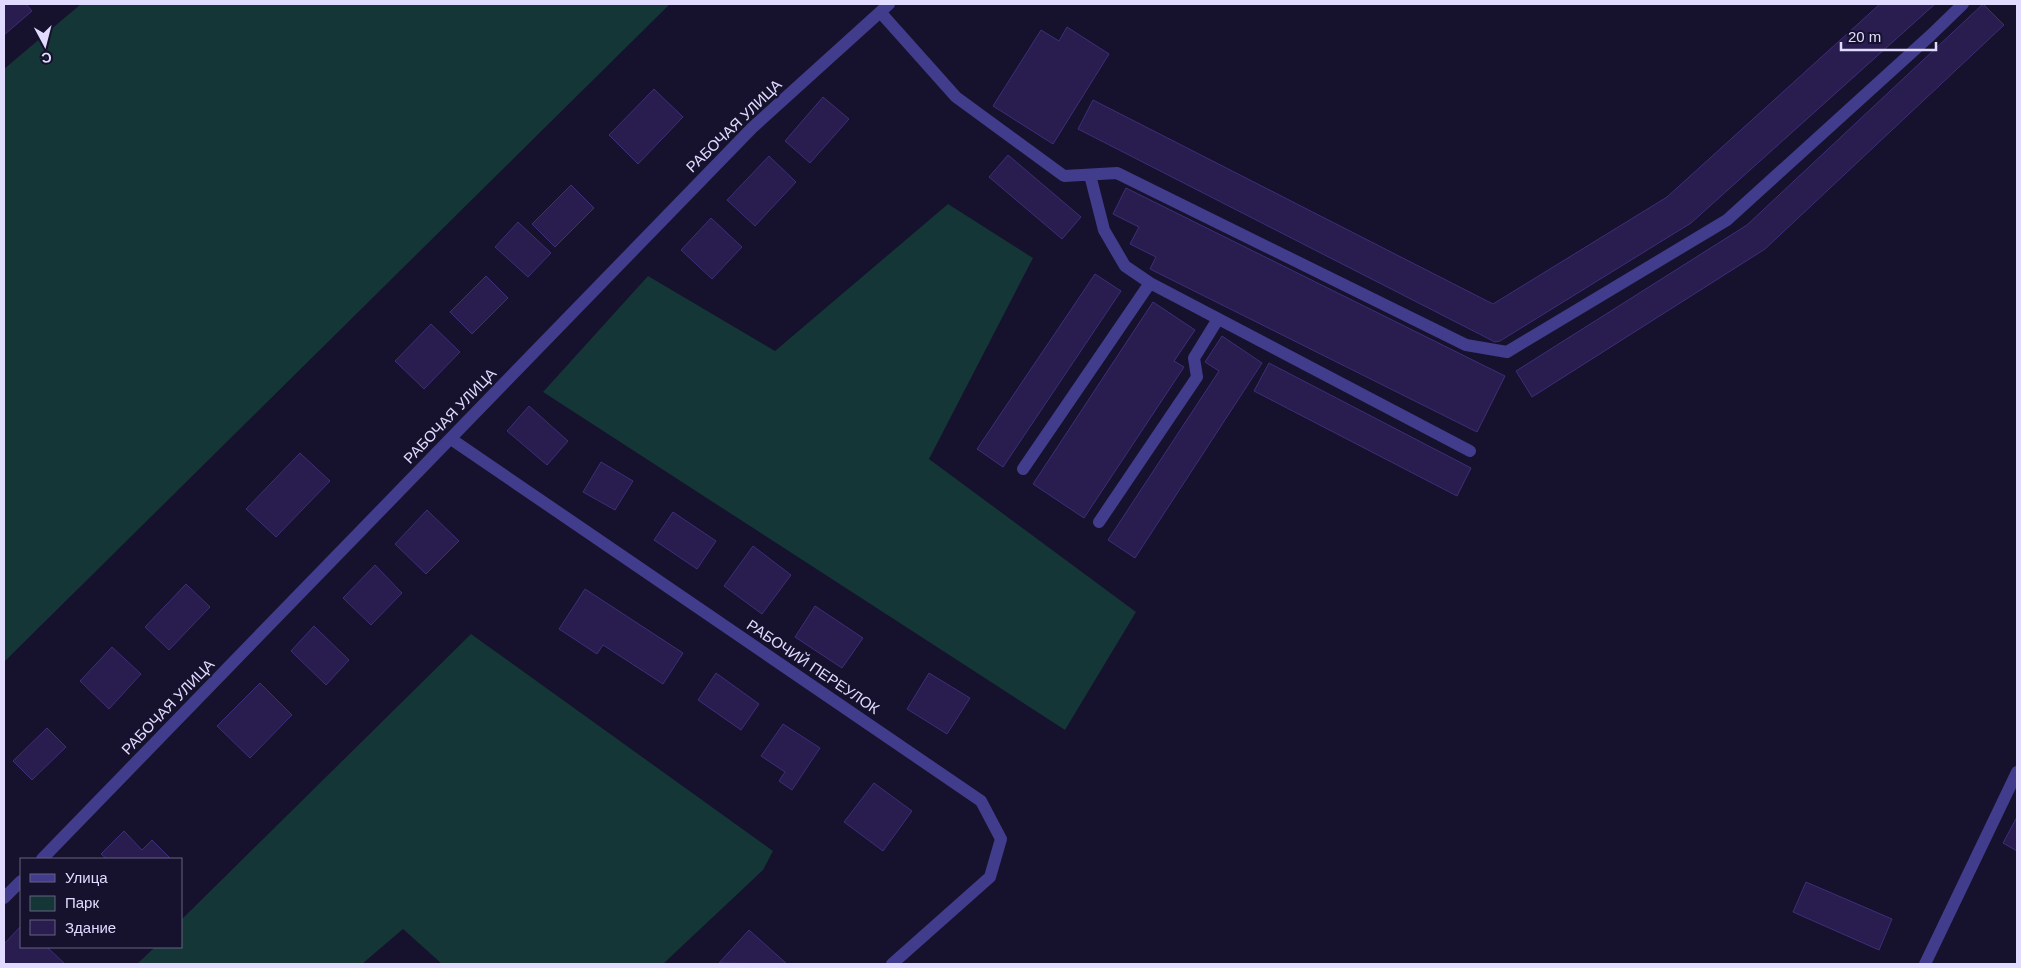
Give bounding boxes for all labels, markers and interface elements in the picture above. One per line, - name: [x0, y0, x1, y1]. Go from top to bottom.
- north arrow: [20, 20, 70, 70]
- scale bar: [1841, 20, 1936, 52]
- text: 20 m: [1848, 28, 1881, 45]
- text: С: [41, 49, 53, 66]
- street label: РАБОЧАЯ УЛИЦА: [683, 76, 785, 175]
- street label: РАБОЧАЯ УЛИЦА: [400, 365, 499, 467]
- street label: РАБОЧИЙ ПЕРЕУЛОК: [744, 616, 883, 717]
- street label: РАБОЧАЯ УЛИЦА: [118, 656, 217, 758]
- legend: [20, 858, 182, 948]
- text: Улица: [65, 869, 108, 886]
- text: Парк: [65, 894, 99, 911]
- text: Здание: [65, 919, 116, 936]

